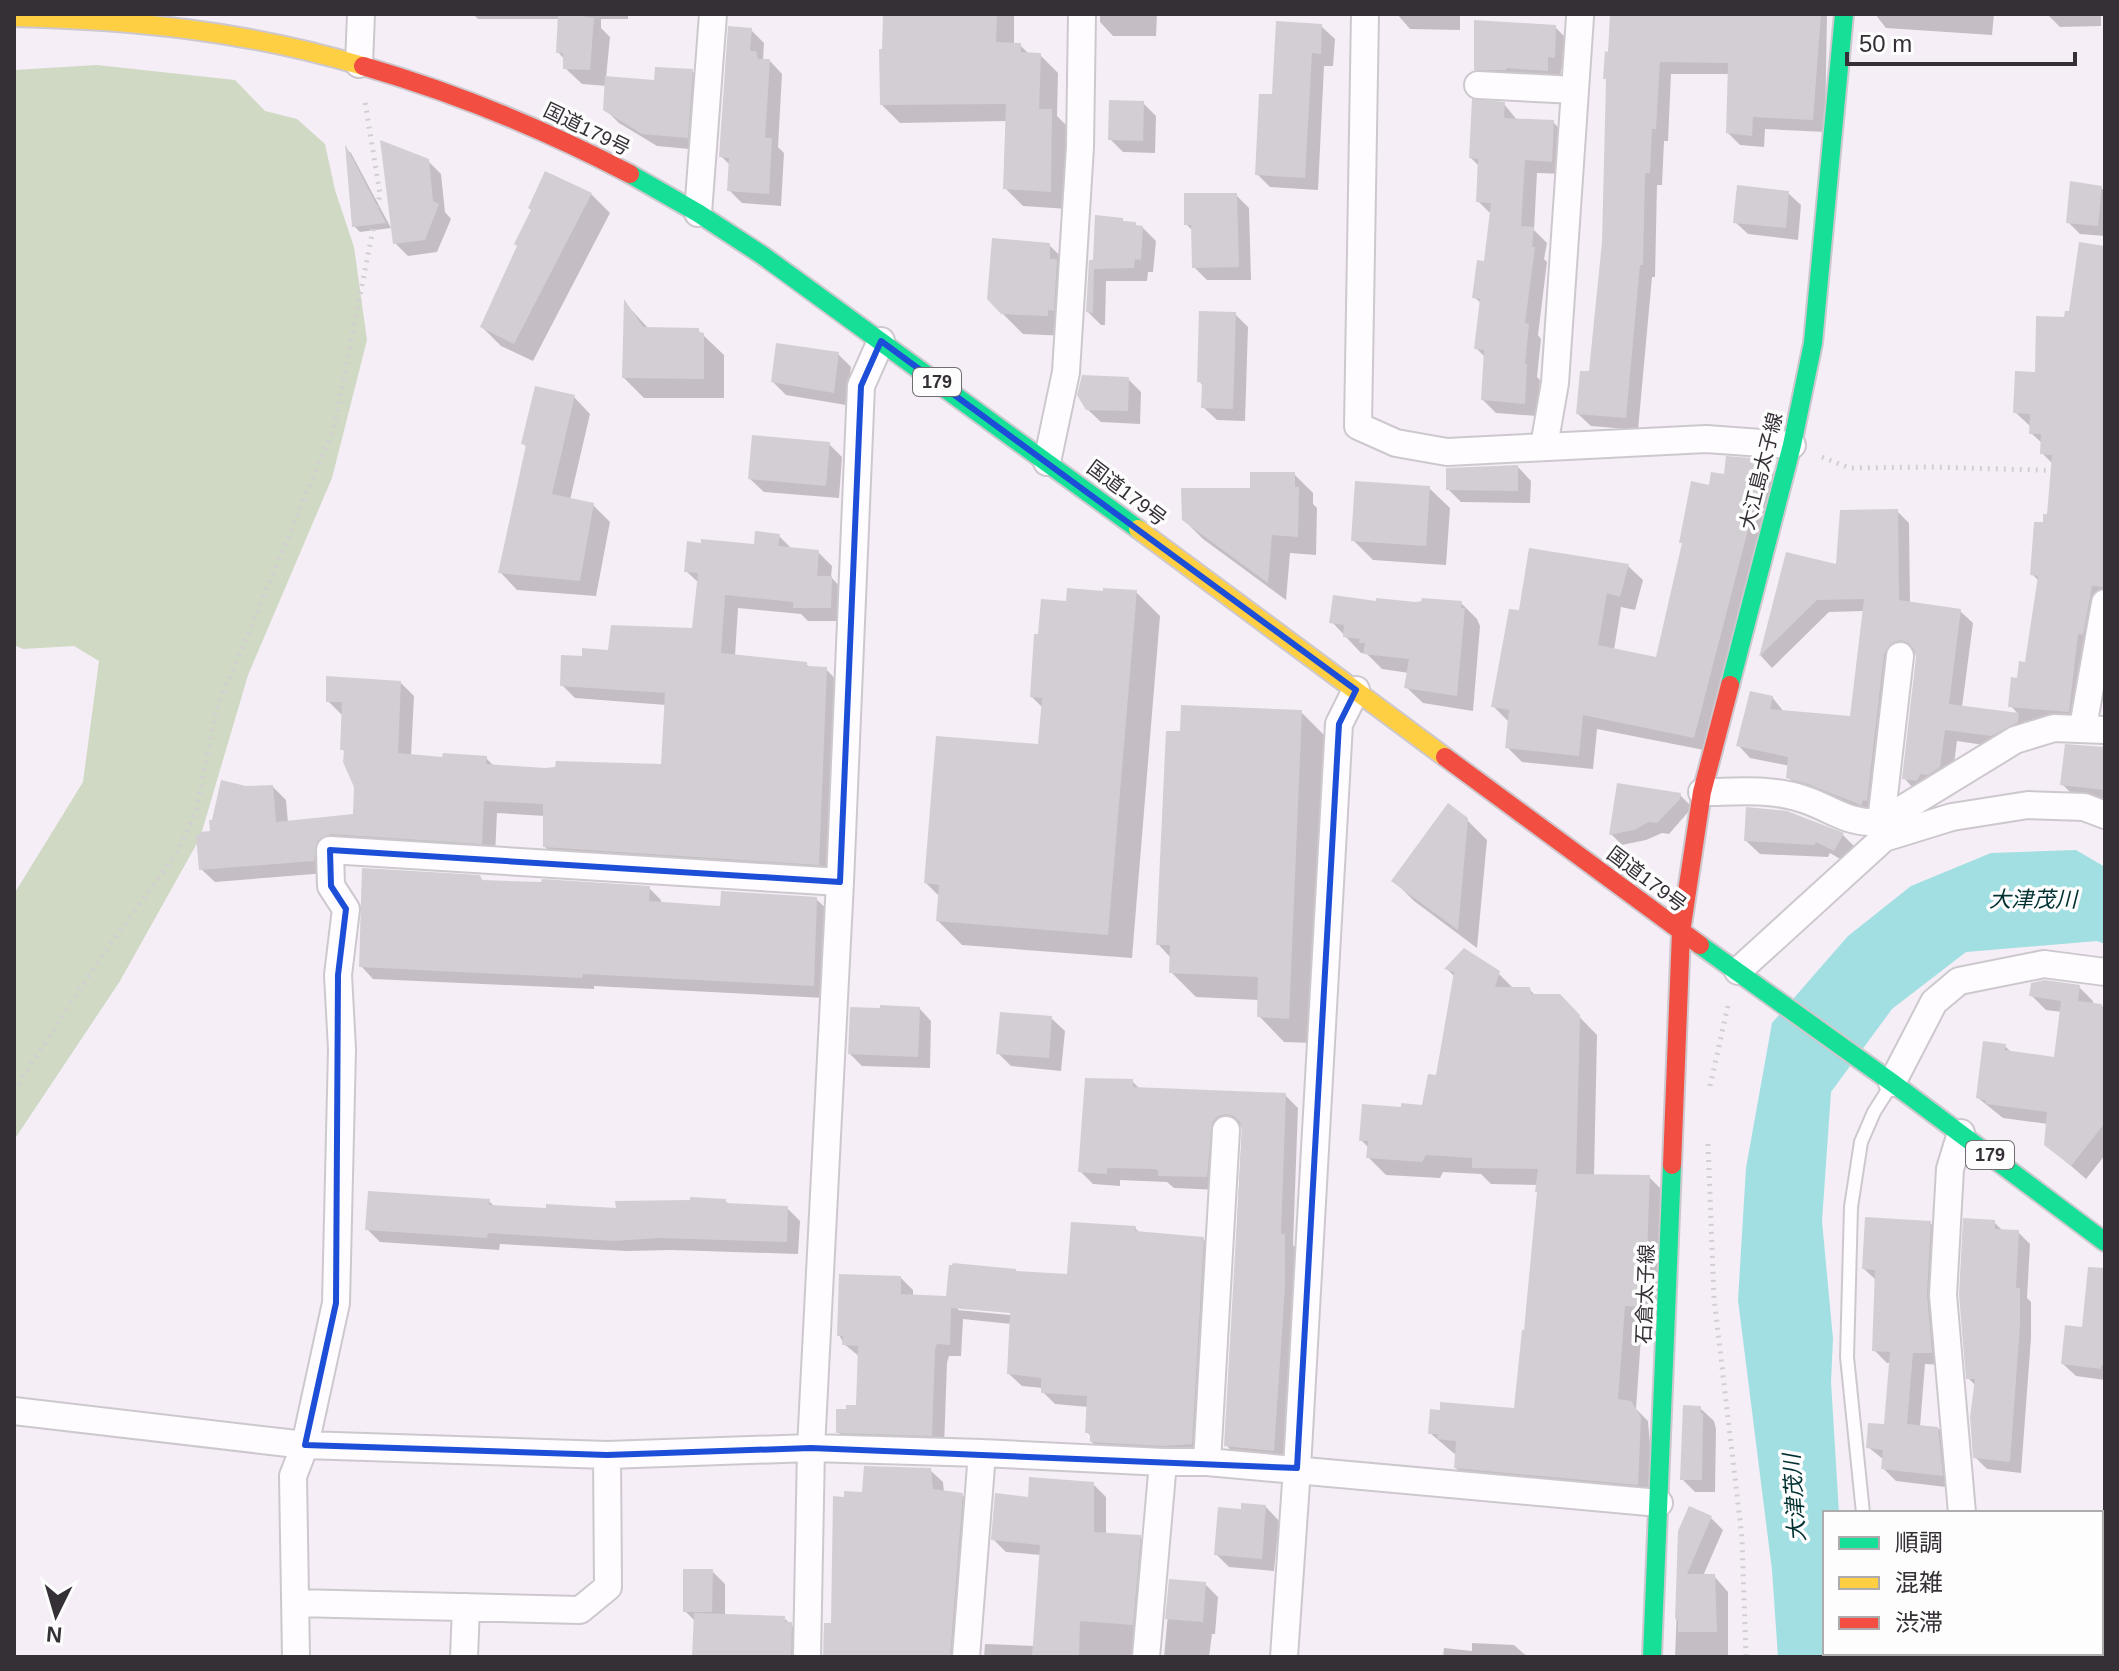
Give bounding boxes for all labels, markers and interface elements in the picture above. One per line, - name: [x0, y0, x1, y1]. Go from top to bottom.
- scale bar: [1847, 16, 2075, 66]
- text: 50 m: [1859, 30, 1912, 57]
- street label: 国道179号: [540, 99, 634, 159]
- road number: 179: [913, 368, 961, 396]
- street label: 大江島太子線: [1736, 410, 1786, 532]
- street label: 国道179号: [1083, 456, 1171, 530]
- street label: 国道179号: [1603, 842, 1691, 916]
- water label: 大津茂川: [1989, 887, 2079, 912]
- road number: 179: [1966, 1141, 2014, 1169]
- street label: 石倉太子線: [1632, 1244, 1658, 1344]
- water label: 大津茂川: [1779, 1451, 1810, 1543]
- legend: [1823, 1511, 2103, 1655]
- text: 順調: [1895, 1529, 1943, 1556]
- text: 混雑: [1895, 1569, 1943, 1596]
- north arrow: [16, 1575, 96, 1655]
- text: 渋滞: [1895, 1609, 1943, 1636]
- text: N: [45, 1621, 63, 1648]

